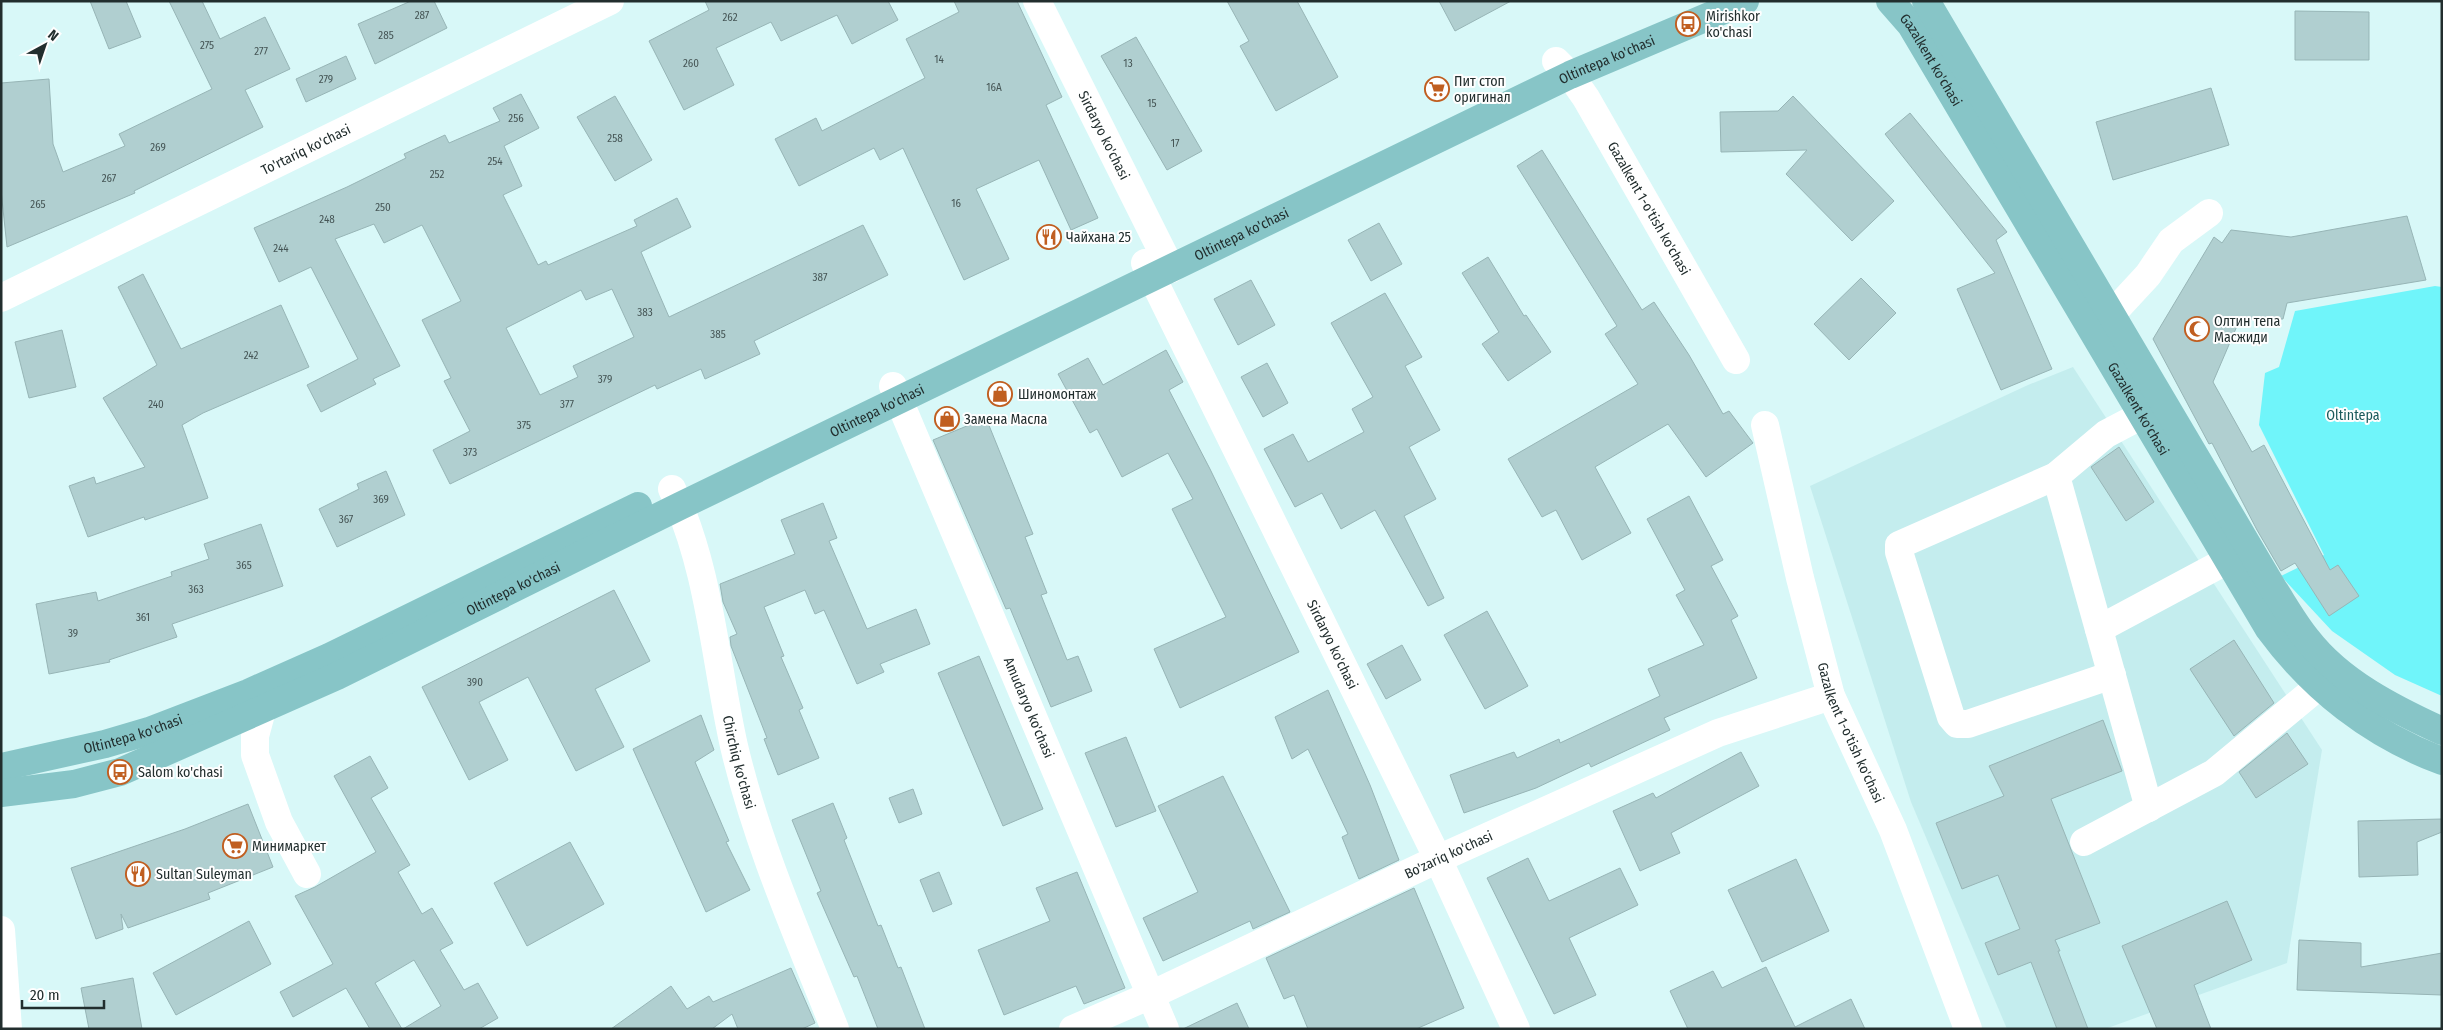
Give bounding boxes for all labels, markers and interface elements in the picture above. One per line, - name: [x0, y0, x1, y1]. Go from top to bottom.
- place label: Mirishkor ko'chasi: [1706, 8, 1760, 41]
- house number: 287: [415, 9, 430, 22]
- street label: Gazalkent ko'chasi: [1896, 10, 1965, 109]
- house number: 262: [722, 11, 738, 24]
- bus stop icon: Mirishkor ko'chasi: [1675, 11, 1701, 37]
- north arrow: [20, 20, 70, 70]
- text: N: [44, 26, 62, 45]
- house number: 285: [378, 29, 394, 42]
- street label: Oltintepa ko'chasi: [1556, 32, 1658, 88]
- house number: 275: [200, 39, 214, 52]
- house number: 277: [254, 45, 268, 58]
- house number: 14: [934, 53, 944, 66]
- house number: 260: [683, 57, 699, 70]
- house number: 13: [1123, 57, 1133, 70]
- house number: 279: [319, 73, 333, 86]
- place label: Пит стоп оригинал: [1454, 73, 1511, 106]
- supermarket icon: Пит стоп оригинал: [1424, 76, 1450, 102]
- house number: 16A: [986, 81, 1002, 94]
- street label: Sirdaryo ko'chasi: [1074, 88, 1133, 183]
- house number: 15: [1147, 97, 1157, 110]
- house number: 256: [508, 112, 524, 125]
- street label: To'rtariq ko'chasi: [258, 121, 353, 179]
- house number: 258: [607, 132, 623, 145]
- house number: 17: [1171, 137, 1180, 150]
- street label: Gazalkent 1-o'tish ko'chasi: [1604, 139, 1694, 278]
- house number: 269: [150, 141, 166, 154]
- house number: 254: [487, 155, 503, 168]
- house number: 252: [430, 168, 444, 181]
- house number: 267: [102, 172, 117, 185]
- house number: 16: [951, 197, 961, 210]
- house number: 265: [30, 198, 46, 211]
- house number: 250: [375, 201, 391, 214]
- street label: Oltintepa ko'chasi: [1192, 205, 1292, 265]
- house number: 248: [319, 213, 335, 226]
- restaurant icon: Чайхана 25: [1036, 224, 1062, 250]
- place label: Чайхана 25: [1066, 229, 1131, 246]
- house number: 244: [273, 242, 289, 255]
- house number: 387: [813, 271, 828, 284]
- house number: 383: [637, 306, 653, 319]
- place label: Олтин тепа Масжиди: [2214, 313, 2280, 346]
- mosque icon: Олтин тепа Масжиди: [2184, 316, 2210, 342]
- house number: 385: [710, 328, 726, 341]
- house number: 242: [244, 349, 258, 362]
- street label: Gazalkent ko'chasi: [2104, 359, 2172, 459]
- house number: 379: [598, 373, 612, 386]
- street label: Oltintepa ko'chasi: [827, 381, 927, 441]
- shop icon: Шиномонтаж: [987, 381, 1013, 407]
- place label: Шиномонтаж: [1018, 386, 1096, 403]
- house number: 240: [148, 398, 164, 411]
- house number: 377: [560, 398, 574, 411]
- shop icon: Замена Маслa: [934, 406, 960, 432]
- park label: Oltintepa: [2326, 407, 2380, 424]
- place label: Замена Маслa: [964, 411, 1048, 428]
- house number: 375: [517, 419, 531, 432]
- house number: 373: [463, 446, 477, 459]
- house number: 369: [373, 493, 389, 506]
- house number: 367: [339, 513, 354, 526]
- house number: 365: [236, 559, 252, 572]
- street label: Oltintepa ko'chasi: [464, 559, 563, 620]
- house number: 363: [188, 583, 204, 596]
- street label: Sirdaryo ko'chasi: [1303, 597, 1361, 692]
- house number: 361: [136, 611, 150, 624]
- house number: 39: [68, 627, 78, 640]
- street label: Amudaryo ko'chasi: [1000, 655, 1057, 761]
- street label: Gazalkent 1-o'tish ko'chasi: [1814, 661, 1887, 806]
- house number: 390: [467, 676, 483, 689]
- street label: Oltintepa ko'chasi: [82, 711, 185, 758]
- street label: Chirchiq ko'chasi: [719, 714, 759, 811]
- bus stop icon: Salom ko'chasi: [107, 759, 133, 785]
- place label: Salom ko'chasi: [138, 764, 223, 781]
- street label: Bo'zariq ko'chasi: [1402, 828, 1495, 883]
- supermarket icon: Минимаркет: [222, 833, 248, 859]
- place label: Минимаркет: [252, 838, 326, 855]
- restaurant icon: Sultan Suleyman: [125, 861, 151, 887]
- place label: Sultan Suleyman: [156, 866, 252, 883]
- scale bar: [22, 978, 105, 1010]
- text: 20 m: [30, 986, 60, 1004]

